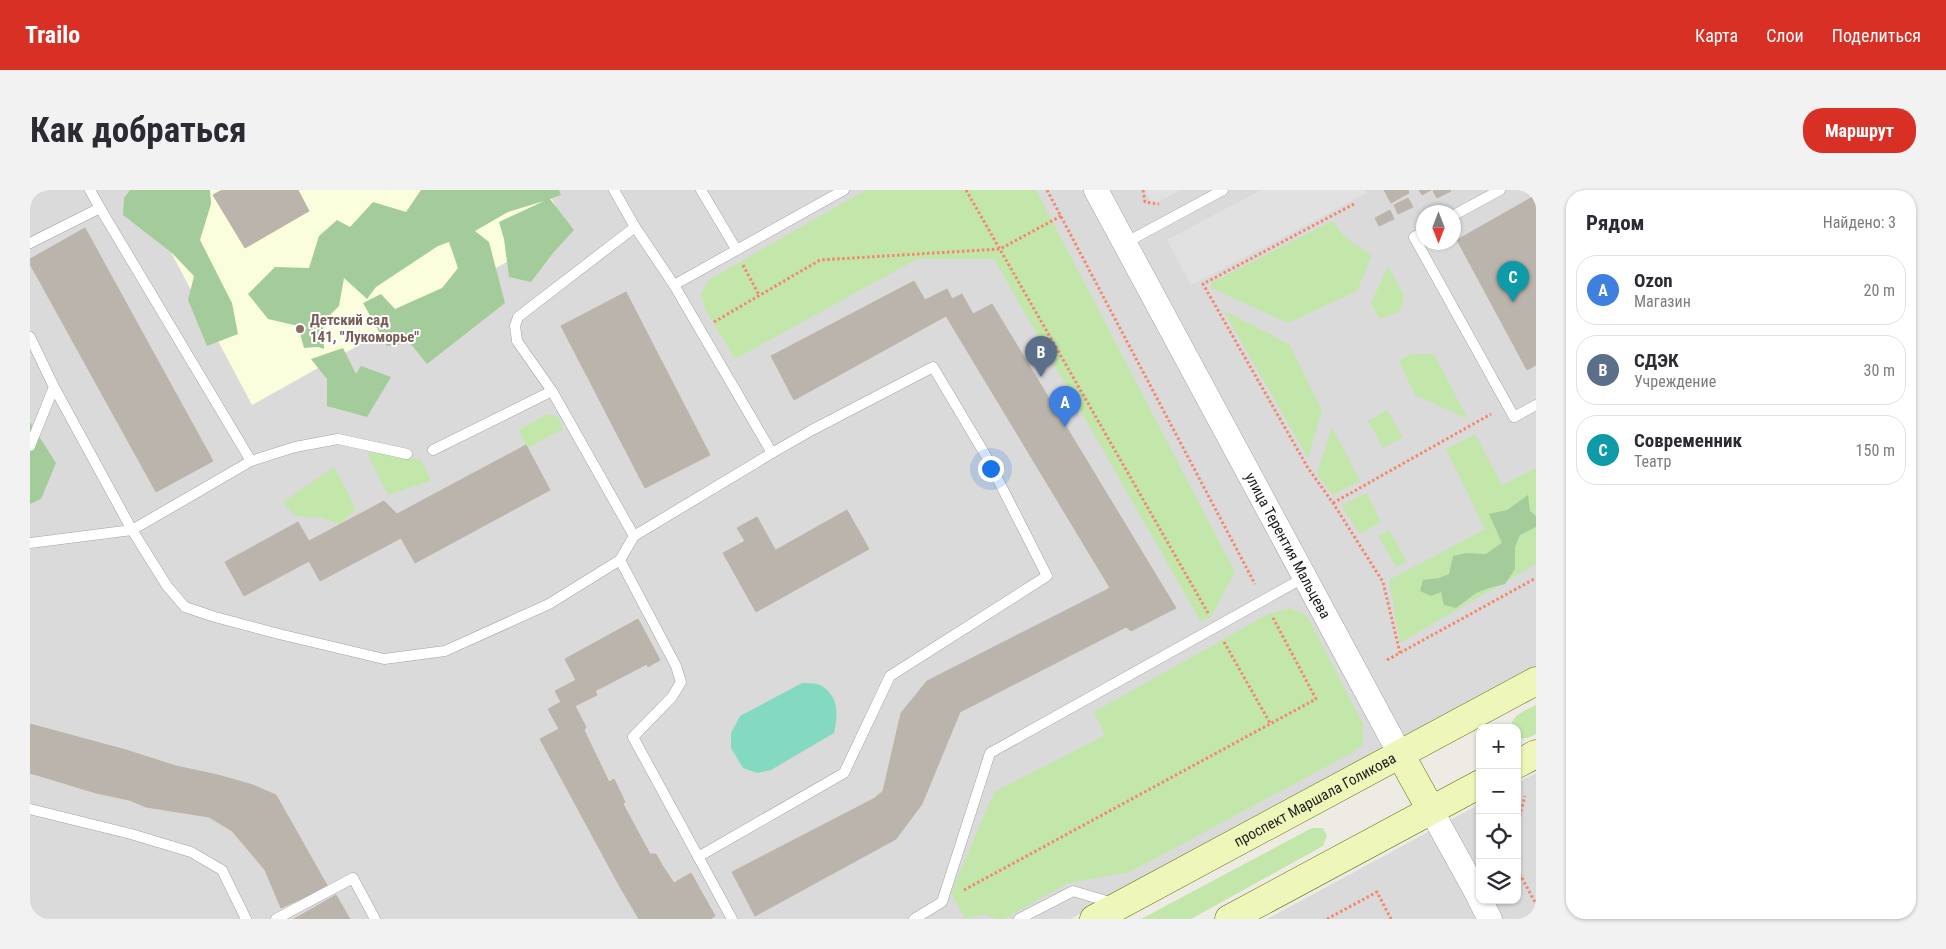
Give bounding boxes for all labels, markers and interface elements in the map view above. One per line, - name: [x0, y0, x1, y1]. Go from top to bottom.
- text: Trailo: [25, 21, 80, 49]
- text: Карта: [1695, 25, 1738, 46]
- text: Слои: [1766, 25, 1804, 46]
- text: Поделиться: [1832, 25, 1921, 46]
- button: Маршрут: [1803, 108, 1916, 153]
- text: Как добраться: [30, 110, 246, 151]
- north arrow: [1416, 205, 1461, 250]
- text: Рядом: [1586, 211, 1645, 235]
- text: Найдено: 3: [1823, 213, 1896, 232]
- pin: C: [1497, 261, 1529, 302]
- text: Ozon: [1634, 269, 1673, 292]
- text: A: [1598, 281, 1608, 300]
- text: 20 m: [1863, 281, 1895, 300]
- text: Магазин: [1634, 292, 1691, 311]
- place label: Детский сад 141, "Лукоморье": [310, 311, 419, 346]
- marker: Детский сад 141, "Лукоморье": [294, 323, 306, 335]
- pin: B: [1025, 336, 1057, 377]
- text: СДЭК: [1634, 349, 1679, 372]
- text: B: [1599, 361, 1607, 380]
- text: 30 m: [1863, 361, 1895, 380]
- text: Учреждение: [1634, 372, 1716, 391]
- pin: A: [1049, 386, 1081, 427]
- text: Современник: [1634, 429, 1742, 452]
- text: C: [1598, 441, 1608, 460]
- text: 150 m: [1856, 441, 1895, 460]
- text: Театр: [1634, 452, 1671, 471]
- your location: [978, 456, 1004, 482]
- street label: улица Терентия Мальцева: [1241, 469, 1334, 622]
- map controls: [1476, 724, 1521, 904]
- button: +: [1476, 724, 1521, 769]
- street label: проспект Маршала Голикова: [1231, 749, 1399, 851]
- button: −: [1476, 769, 1521, 814]
- button: locate: [1476, 814, 1521, 859]
- button: layers: [1476, 859, 1521, 904]

